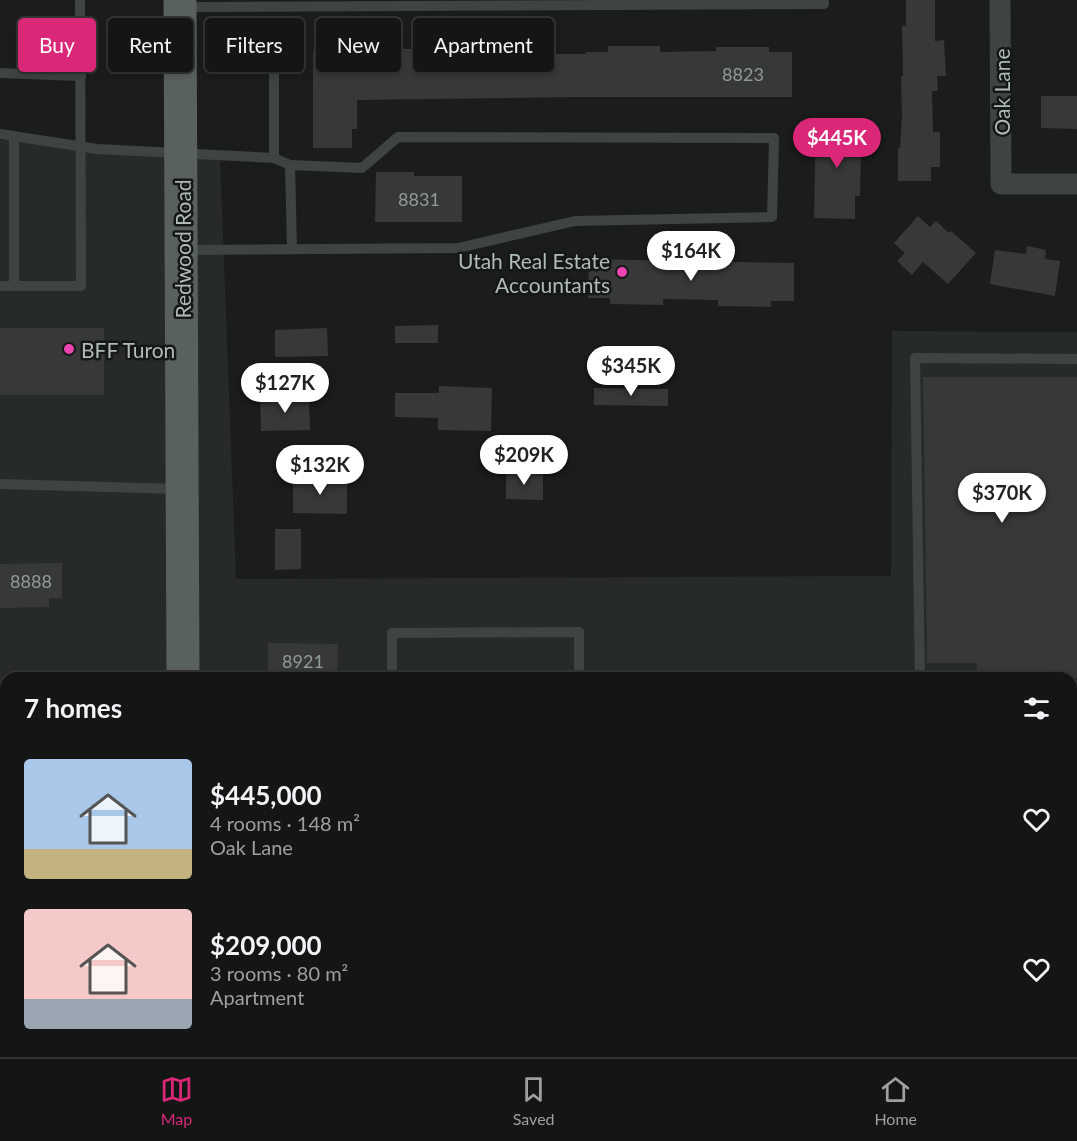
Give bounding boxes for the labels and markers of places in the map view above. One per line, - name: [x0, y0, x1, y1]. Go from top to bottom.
- pin: $445K: [795, 118, 879, 169]
- pin: $164K: [649, 231, 733, 282]
- place label: Utah Real Estate Accountants: [458, 248, 610, 297]
- marker: Utah Real Estate Accountants: [615, 265, 629, 279]
- place label: BFF Turon: [81, 337, 175, 362]
- marker: BFF Turon: [62, 342, 76, 356]
- pin: $345K: [589, 346, 673, 397]
- pin: $127K: [243, 363, 327, 414]
- pin: $209K: [482, 435, 566, 486]
- pin: $132K: [278, 445, 362, 496]
- pin: $370K: [960, 473, 1044, 524]

